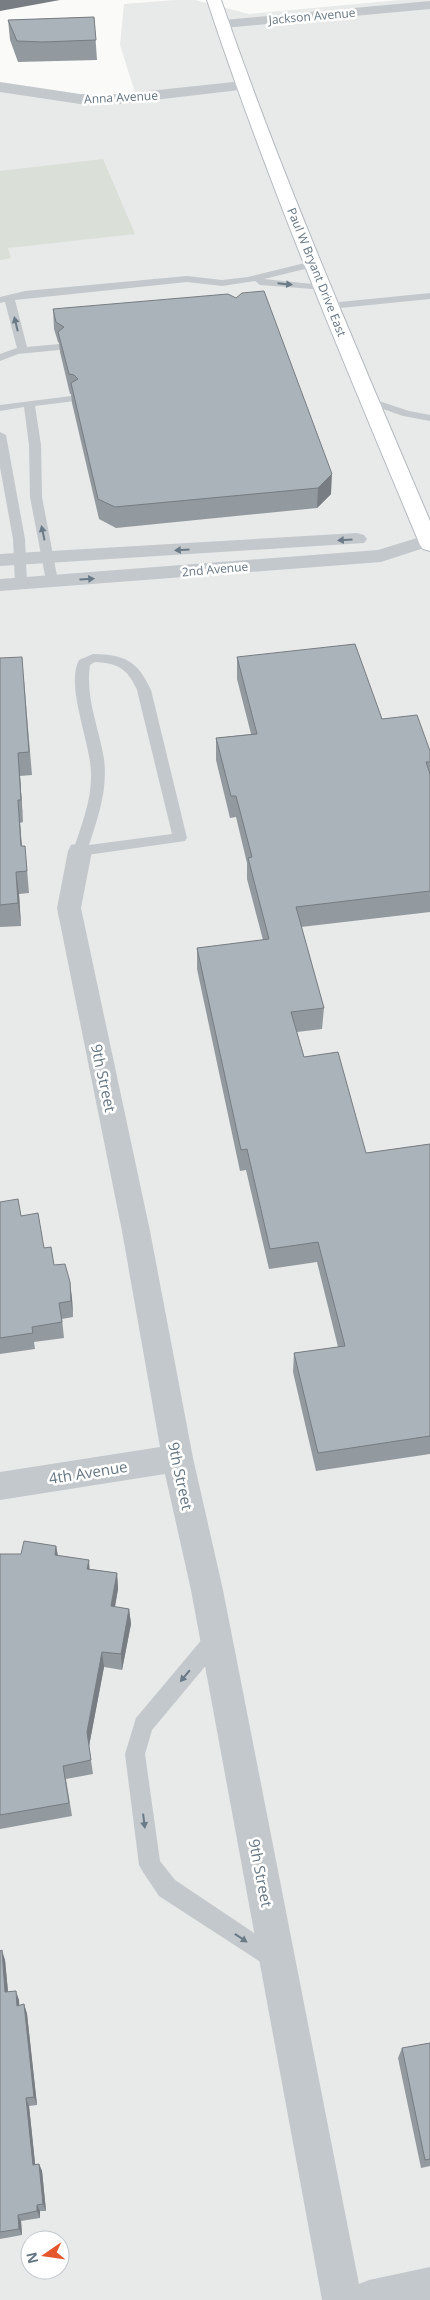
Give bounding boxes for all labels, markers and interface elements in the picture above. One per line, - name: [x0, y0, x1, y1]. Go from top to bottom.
- street label: Jackson Avenue: [267, 4, 356, 28]
- street label: Anna Avenue: [84, 87, 159, 107]
- street label: Paul W Bryant Drive East: [283, 205, 351, 339]
- one-way arrow: [277, 280, 293, 288]
- one-way arrow: [12, 317, 20, 332]
- one-way arrow: [39, 526, 47, 541]
- one-way arrow: [336, 536, 352, 544]
- one-way arrow: [174, 546, 190, 554]
- street label: 2nd Avenue: [181, 558, 249, 580]
- one-way arrow: [80, 574, 96, 582]
- street label: 9th Street: [87, 1042, 121, 1114]
- street label: 9th Street: [164, 1440, 198, 1512]
- street label: 4th Avenue: [47, 1456, 129, 1488]
- one-way arrow: [179, 1669, 190, 1682]
- one-way arrow: [140, 1814, 148, 1830]
- street label: 9th Street: [245, 1837, 277, 1909]
- one-way arrow: [234, 1933, 248, 1943]
- north arrow: [20, 2230, 70, 2280]
- text: N: [21, 2250, 42, 2266]

